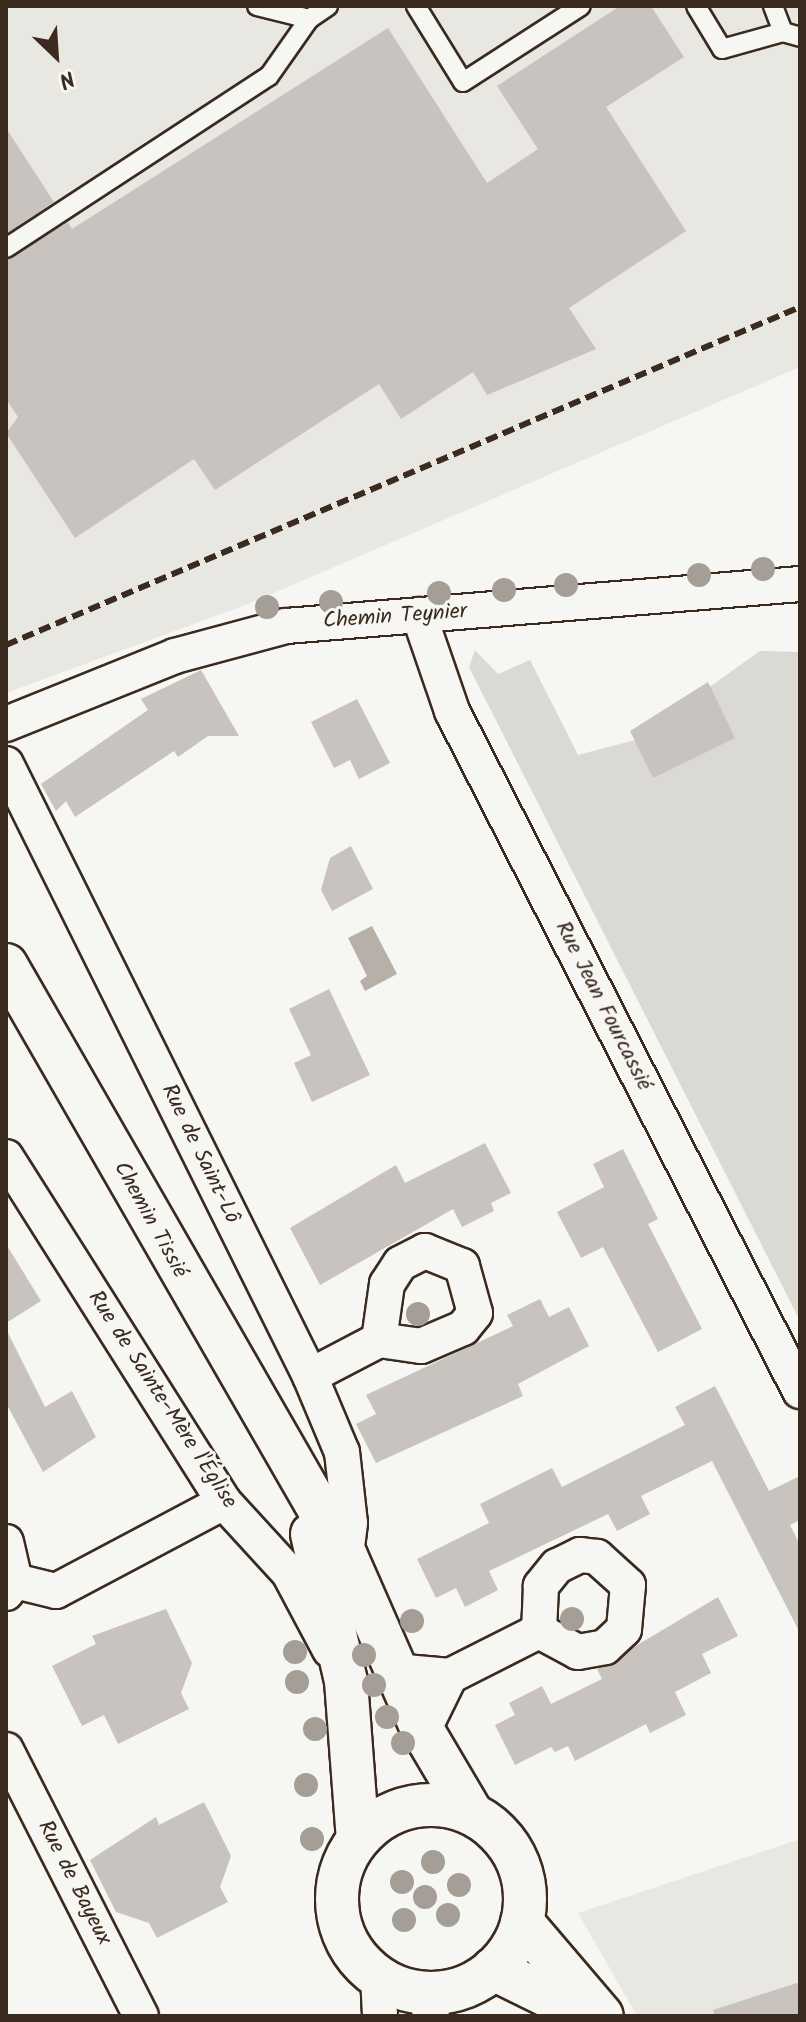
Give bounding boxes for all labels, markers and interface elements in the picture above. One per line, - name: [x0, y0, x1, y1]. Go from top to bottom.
- north arrow: [16, 16, 96, 96]
- text: N: [53, 59, 80, 97]
- street label: Chemin Teynier: [322, 599, 468, 635]
- street label: Rue Jean Fourcassié: [549, 917, 657, 1095]
- street label: Rue de Saint-Lô: [155, 1080, 245, 1228]
- street label: Chemin Tissié: [107, 1157, 193, 1283]
- street label: Rue de Sainte-Mère l'Église: [82, 1286, 242, 1514]
- street label: Rue de Bayeux: [31, 1816, 117, 1950]

